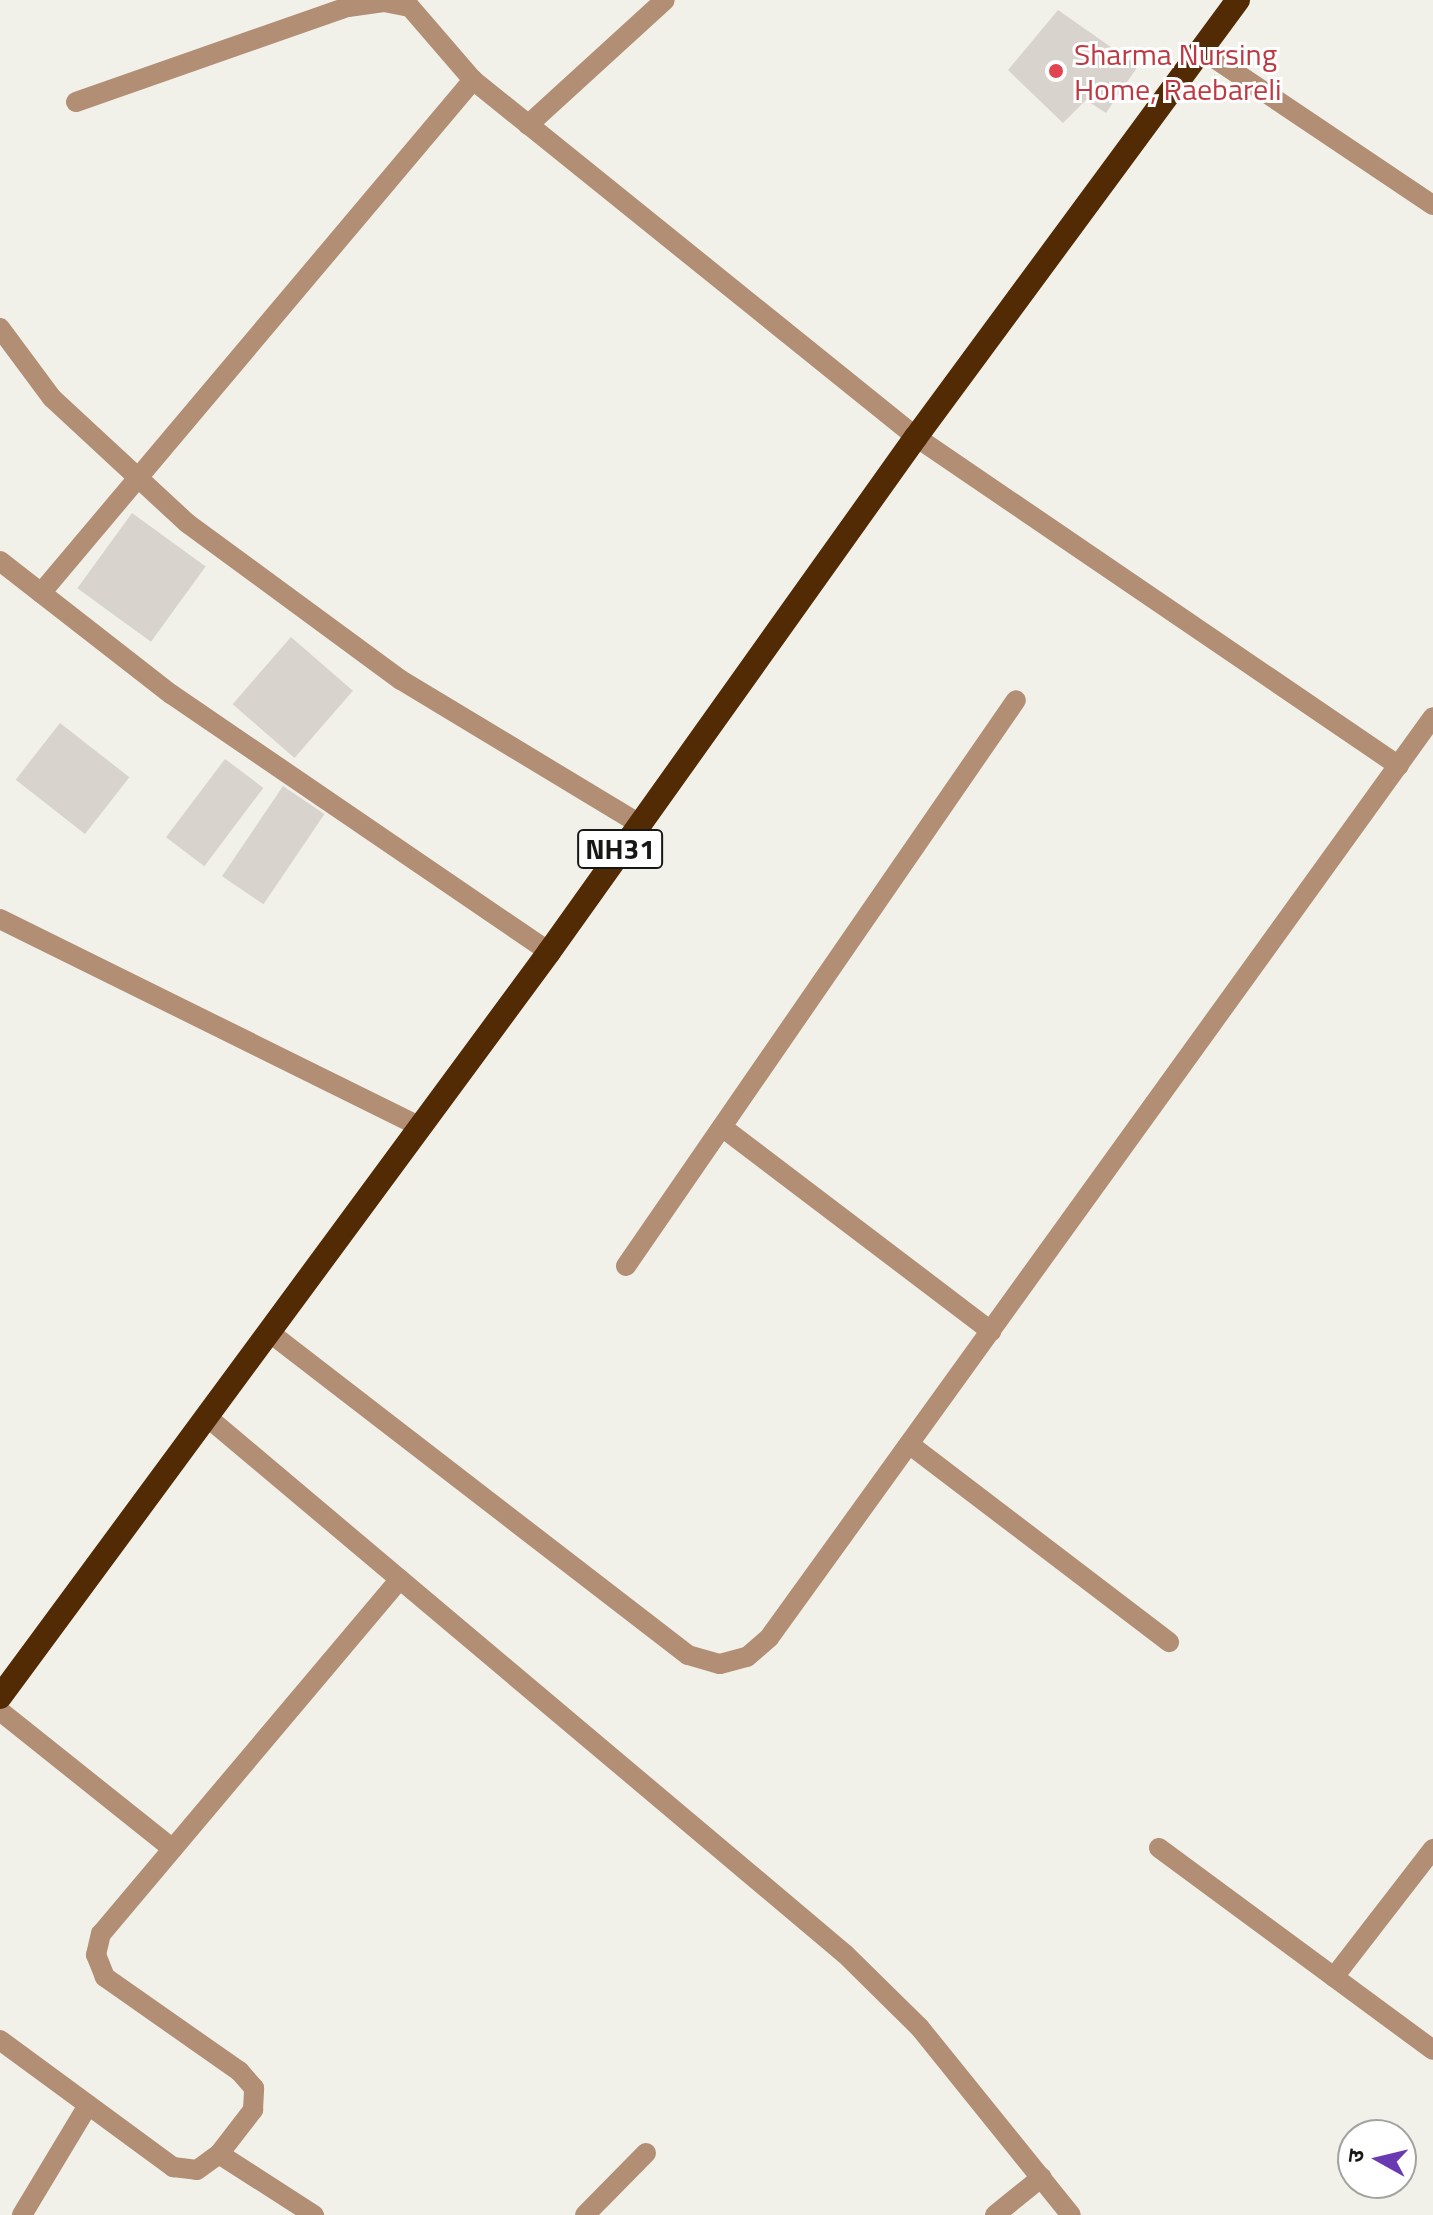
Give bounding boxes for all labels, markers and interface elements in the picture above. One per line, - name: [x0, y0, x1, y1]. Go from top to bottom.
- place label: Sharma Nursing Home, Raebareli: [1074, 36, 1282, 106]
- marker: Sharma Nursing Home, Raebareli: [1045, 60, 1067, 82]
- road number: NH31: [576, 825, 664, 873]
- north arrow: [1337, 2119, 1417, 2199]
- text: उ: [1337, 2147, 1373, 2165]

